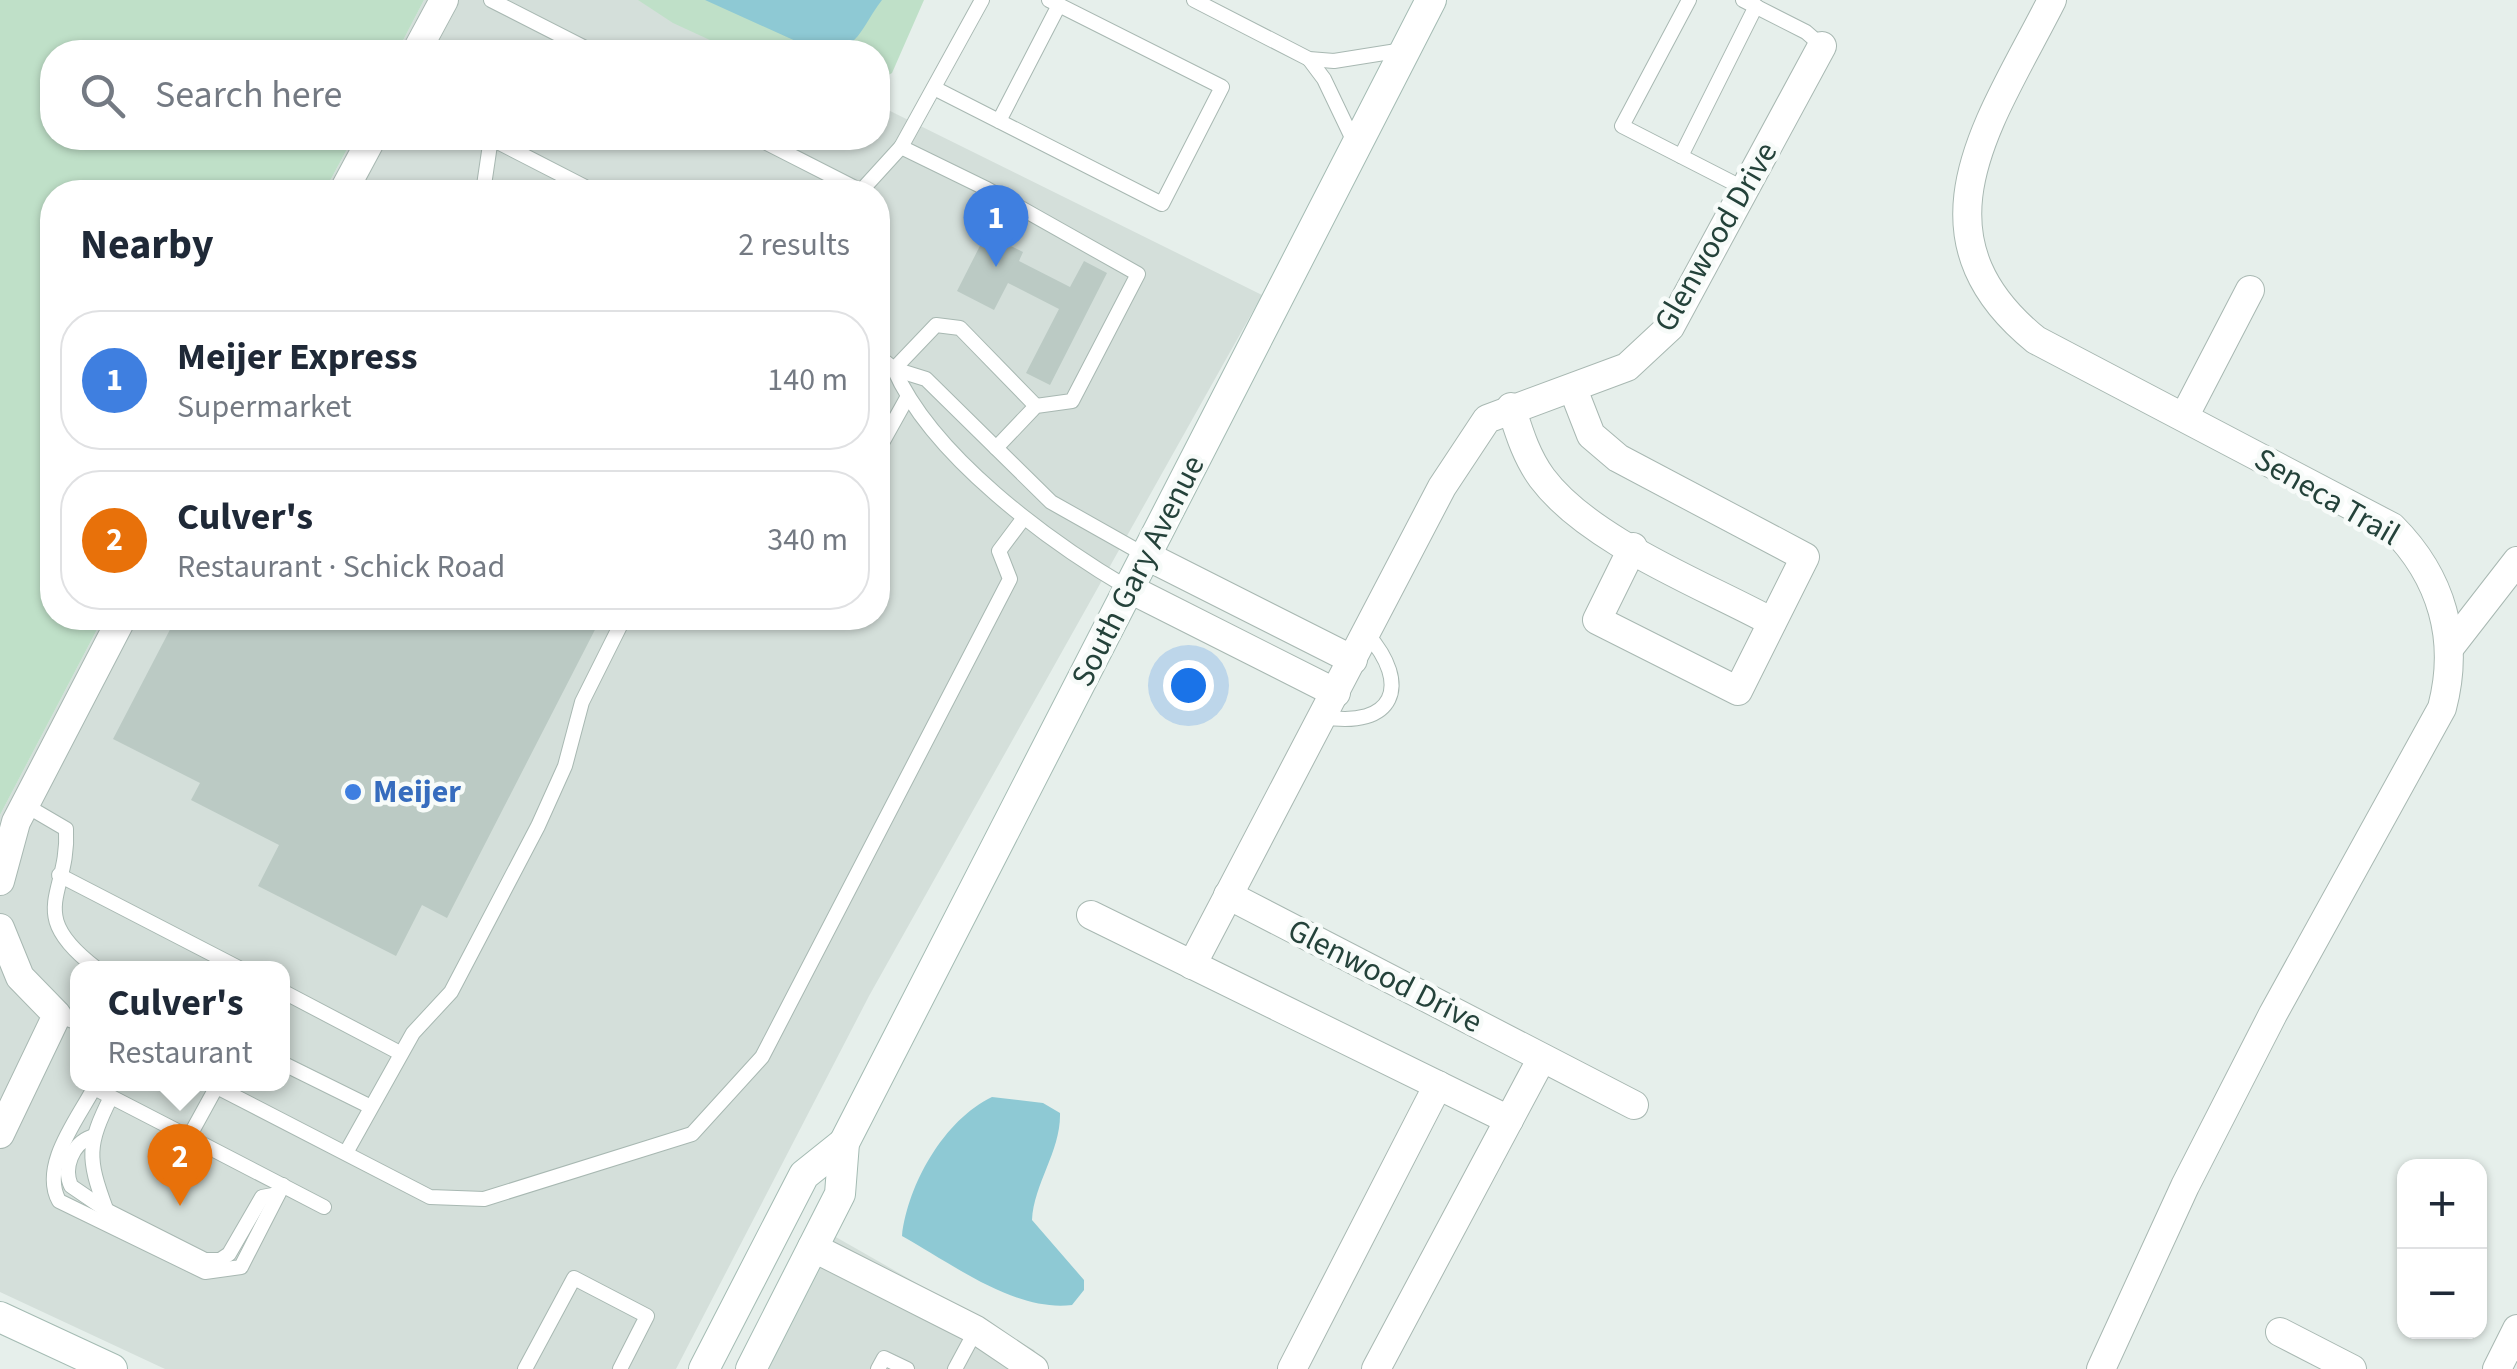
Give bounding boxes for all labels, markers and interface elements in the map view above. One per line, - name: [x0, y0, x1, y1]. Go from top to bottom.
- search box: [40, 40, 890, 150]
- icon: search: [75, 68, 130, 123]
- text: Search here: [155, 68, 342, 122]
- street label: Glenwood Drive: [1643, 134, 1789, 340]
- pin: 1: [964, 184, 1028, 267]
- text: Nearby: [80, 215, 214, 275]
- text: 2 results: [738, 222, 850, 268]
- text: Meijer Express: [177, 330, 418, 384]
- text: 1: [106, 357, 123, 403]
- text: 140 m: [767, 357, 848, 403]
- text: Supermarket: [177, 384, 352, 430]
- street label: Seneca Trail: [2246, 437, 2408, 557]
- street label: South Gary Avenue: [1060, 447, 1216, 695]
- text: Culver's: [177, 490, 313, 544]
- text: 2: [106, 517, 123, 563]
- text: 340 m: [767, 517, 848, 563]
- text: Restaurant · Schick Road: [177, 544, 505, 590]
- your location: [1163, 660, 1214, 711]
- place label: Meijer: [373, 769, 461, 815]
- marker: Meijer: [342, 781, 364, 803]
- street label: Glenwood Drive: [1280, 907, 1490, 1045]
- popup: [70, 961, 290, 1091]
- text: Culver's: [108, 976, 244, 1030]
- text: Restaurant: [108, 1030, 253, 1076]
- pin: 2: [148, 1124, 212, 1206]
- map controls: [2397, 1159, 2487, 1339]
- button: +: [2397, 1159, 2487, 1249]
- button: −: [2397, 1249, 2487, 1339]

